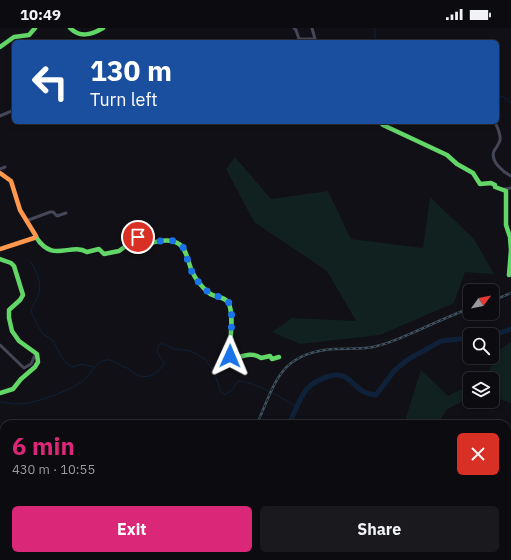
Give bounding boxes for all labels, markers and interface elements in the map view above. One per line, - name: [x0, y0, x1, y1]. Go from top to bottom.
- text: 10:49: [20, 5, 61, 24]
- text: 130 m: [90, 52, 172, 89]
- icon: left: [24, 56, 76, 108]
- text: Turn left: [90, 88, 158, 111]
- pin: [121, 220, 155, 254]
- icon: arrive: [127, 226, 149, 248]
- north arrow: [463, 284, 499, 320]
- map controls: [463, 284, 499, 408]
- button: search: [463, 328, 499, 364]
- position arrow: [209, 335, 251, 377]
- button: layers: [463, 372, 499, 408]
- text: 6 min: [12, 430, 75, 462]
- button: close: [457, 433, 499, 475]
- text: 430 m · 10:55: [12, 461, 95, 478]
- button: Exit: [12, 506, 252, 552]
- button: Share: [260, 506, 499, 552]

